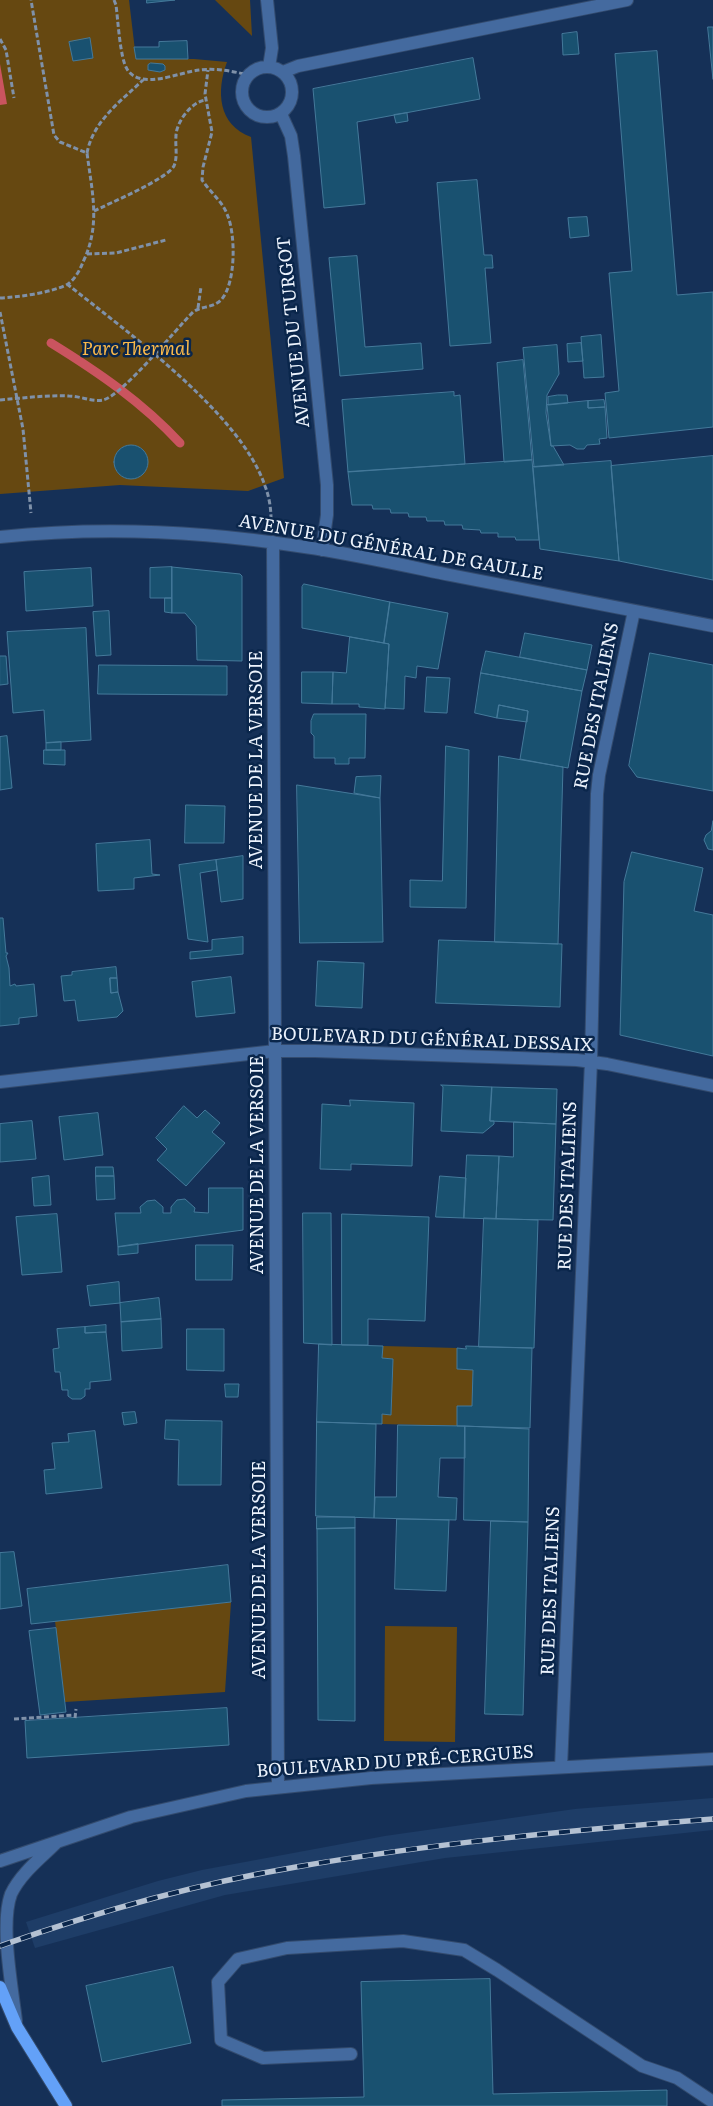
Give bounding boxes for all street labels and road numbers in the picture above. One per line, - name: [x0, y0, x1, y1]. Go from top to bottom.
- street label: AVENUE DU TURGOT: [273, 235, 315, 429]
- street label: AVENUE DU GÉNÉRAL DE GAULLE: [237, 511, 545, 585]
- street label: RUE DES ITALIENS: [570, 621, 624, 791]
- street label: AVENUE DE LA VERSOIE: [246, 651, 268, 869]
- street label: BOULEVARD DU GÉNÉRAL DESSAIX: [271, 1024, 593, 1056]
- street label: AVENUE DE LA VERSOIE: [247, 1056, 269, 1274]
- street label: RUE DES ITALIENS: [554, 1101, 582, 1271]
- street label: AVENUE DE LA VERSOIE: [249, 1461, 271, 1679]
- street label: RUE DES ITALIENS: [537, 1506, 565, 1676]
- street label: BOULEVARD DU PRÉ-CERGUES: [256, 1742, 534, 1782]

